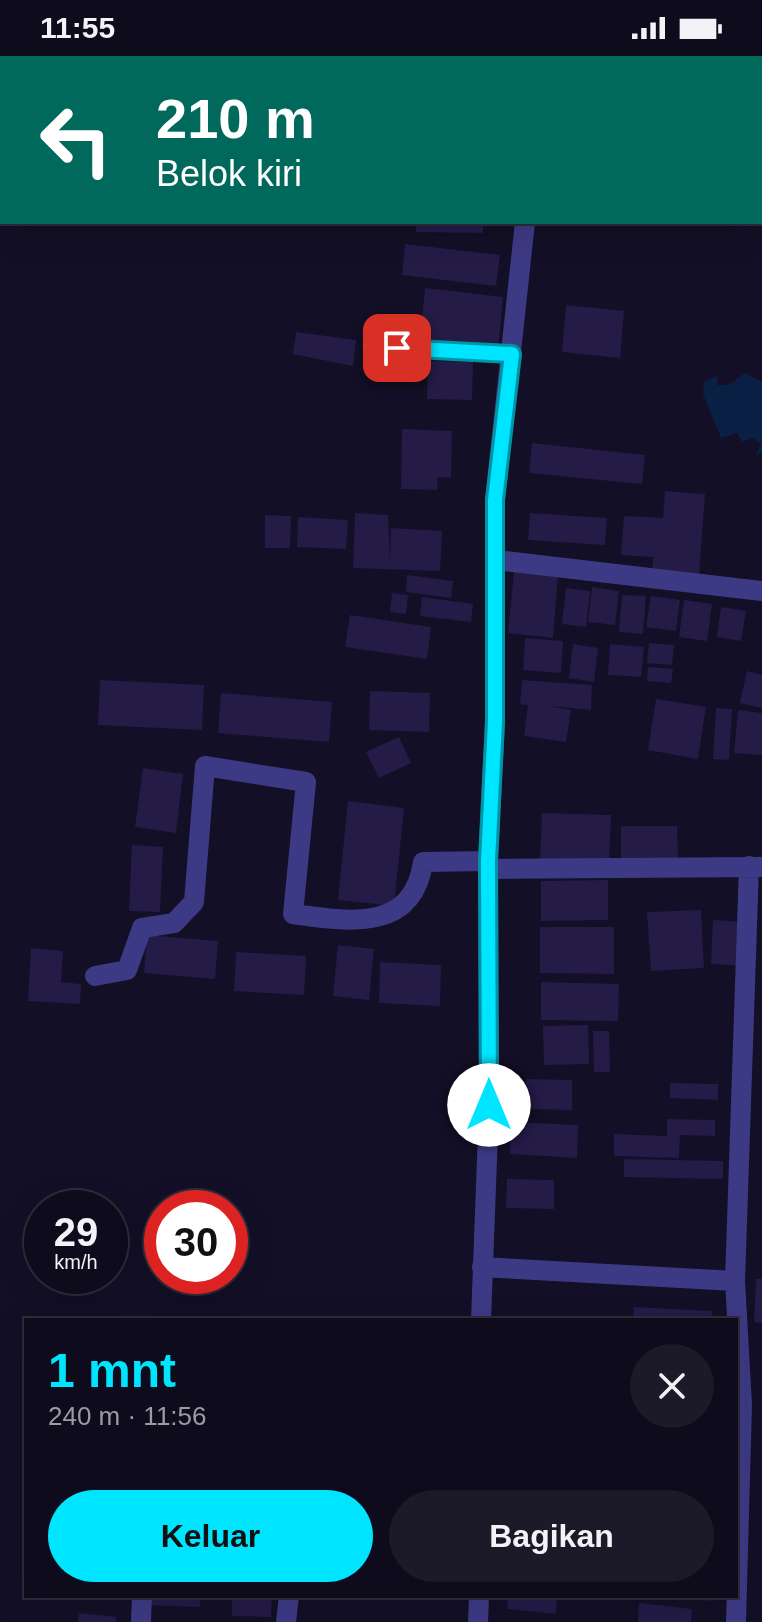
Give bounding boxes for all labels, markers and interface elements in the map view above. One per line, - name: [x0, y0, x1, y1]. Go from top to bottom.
- text: 11:55: [40, 11, 115, 44]
- text: 210 m: [156, 87, 315, 150]
- icon: left: [24, 88, 128, 192]
- text: Belok kiri: [156, 153, 302, 194]
- pin: [363, 314, 431, 382]
- icon: arrive: [375, 326, 419, 370]
- position arrow: [447, 1063, 531, 1147]
- speed limit sign: 30: [144, 1190, 248, 1294]
- text: 29: [54, 1210, 98, 1254]
- text: km/h: [54, 1251, 98, 1273]
- text: 1 mnt: [48, 1344, 176, 1397]
- button: close: [630, 1344, 714, 1428]
- text: 240 m · 11:56: [48, 1401, 207, 1431]
- button: Keluar: [48, 1490, 373, 1582]
- button: Bagikan: [389, 1490, 714, 1582]

